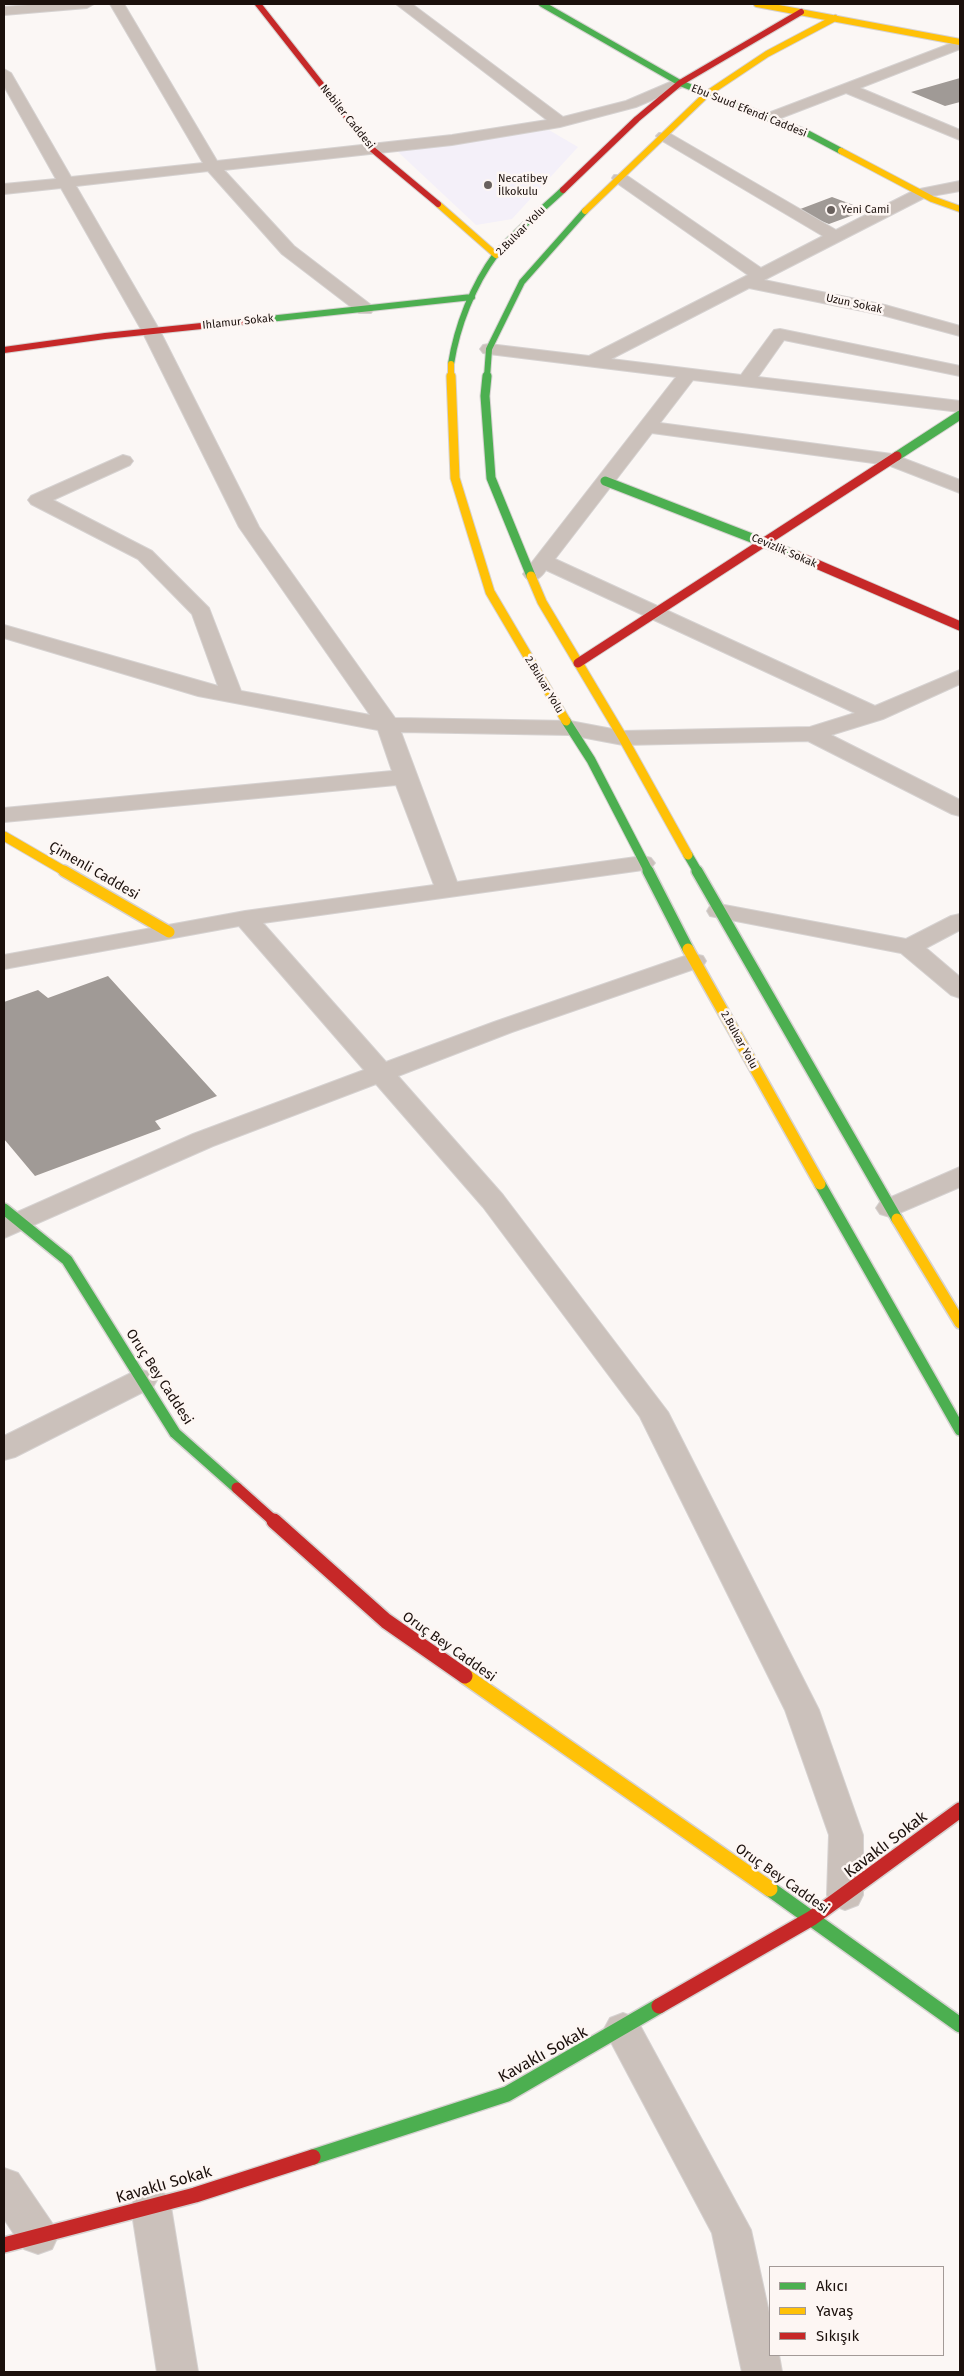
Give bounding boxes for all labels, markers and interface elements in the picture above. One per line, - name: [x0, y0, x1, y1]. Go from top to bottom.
- street label: Nebiler Caddesi: [317, 82, 377, 152]
- street label: Ebu Suud Efendi Caddesi: [689, 82, 809, 140]
- place label: Necatibey İlkokulu: [498, 172, 548, 198]
- marker: Necatibey İlkokulu: [482, 179, 494, 191]
- place label: Yeni Cami: [841, 203, 889, 217]
- street label: 2.Bulvar Yolu: [494, 204, 548, 258]
- marker: Yeni Cami: [825, 204, 837, 216]
- street label: Uzun Sokak: [825, 292, 883, 316]
- street label: Ihlamur Sokak: [202, 312, 274, 332]
- street label: Cevizlik Sokak: [749, 531, 819, 571]
- street label: 2.Bulvar Yolu: [522, 654, 566, 716]
- street label: Çimenli Caddesi: [46, 838, 142, 904]
- street label: 2.Bulvar Yolu: [718, 1009, 760, 1071]
- street label: Oruç Bey Caddesi: [122, 1326, 196, 1428]
- street label: Oruç Bey Caddesi: [399, 1608, 499, 1686]
- street label: Kavaklı Sokak: [841, 1808, 931, 1882]
- street label: Oruç Bey Caddesi: [732, 1840, 832, 1918]
- street label: Kavaklı Sokak: [495, 2023, 591, 2087]
- street label: Kavaklı Sokak: [114, 2162, 214, 2208]
- legend: [769, 2266, 944, 2356]
- text: Akıcı: [816, 2277, 848, 2295]
- text: Yavaş: [816, 2302, 853, 2320]
- text: Sıkışık: [816, 2327, 859, 2345]

